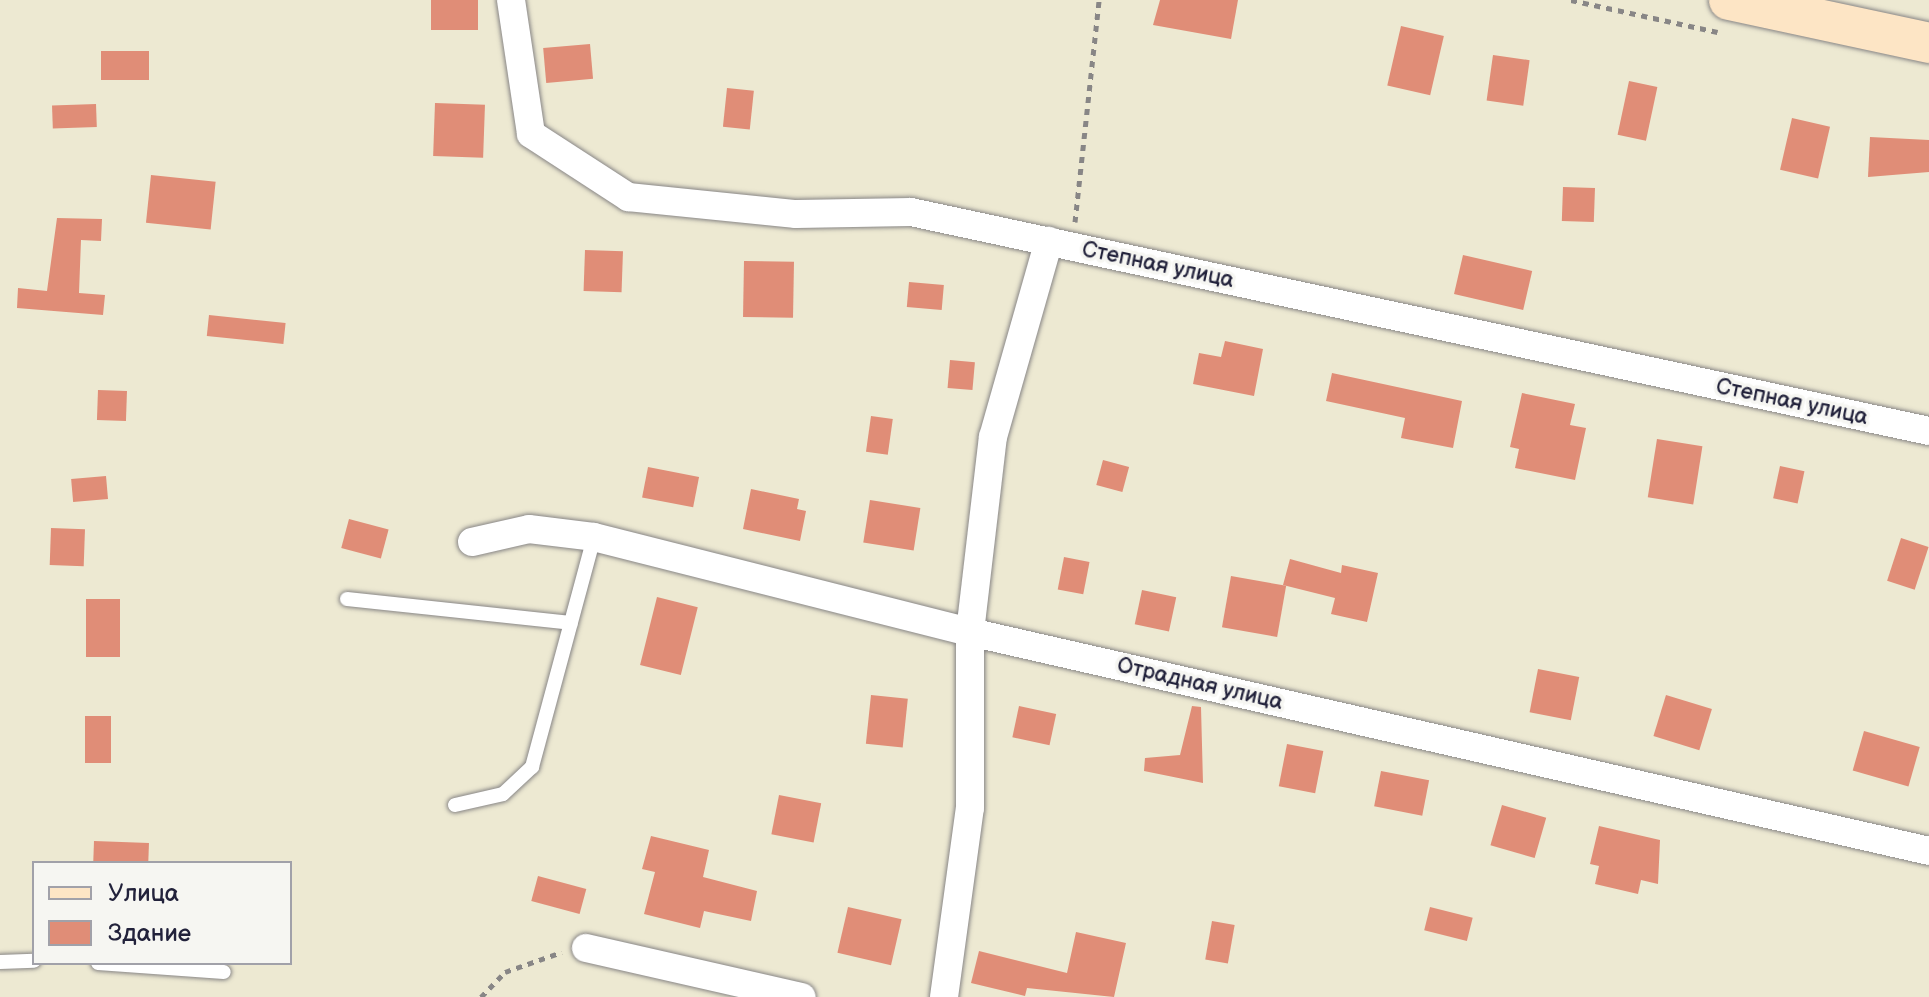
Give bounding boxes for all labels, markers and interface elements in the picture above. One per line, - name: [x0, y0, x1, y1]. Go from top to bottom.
- street label: Степная улица: [1080, 236, 1236, 294]
- street label: Степная улица: [1714, 373, 1870, 431]
- street label: Отрадная улица: [1115, 652, 1285, 716]
- legend: [32, 861, 292, 965]
- text: Улица: [108, 879, 179, 908]
- text: Здание: [108, 919, 191, 948]

